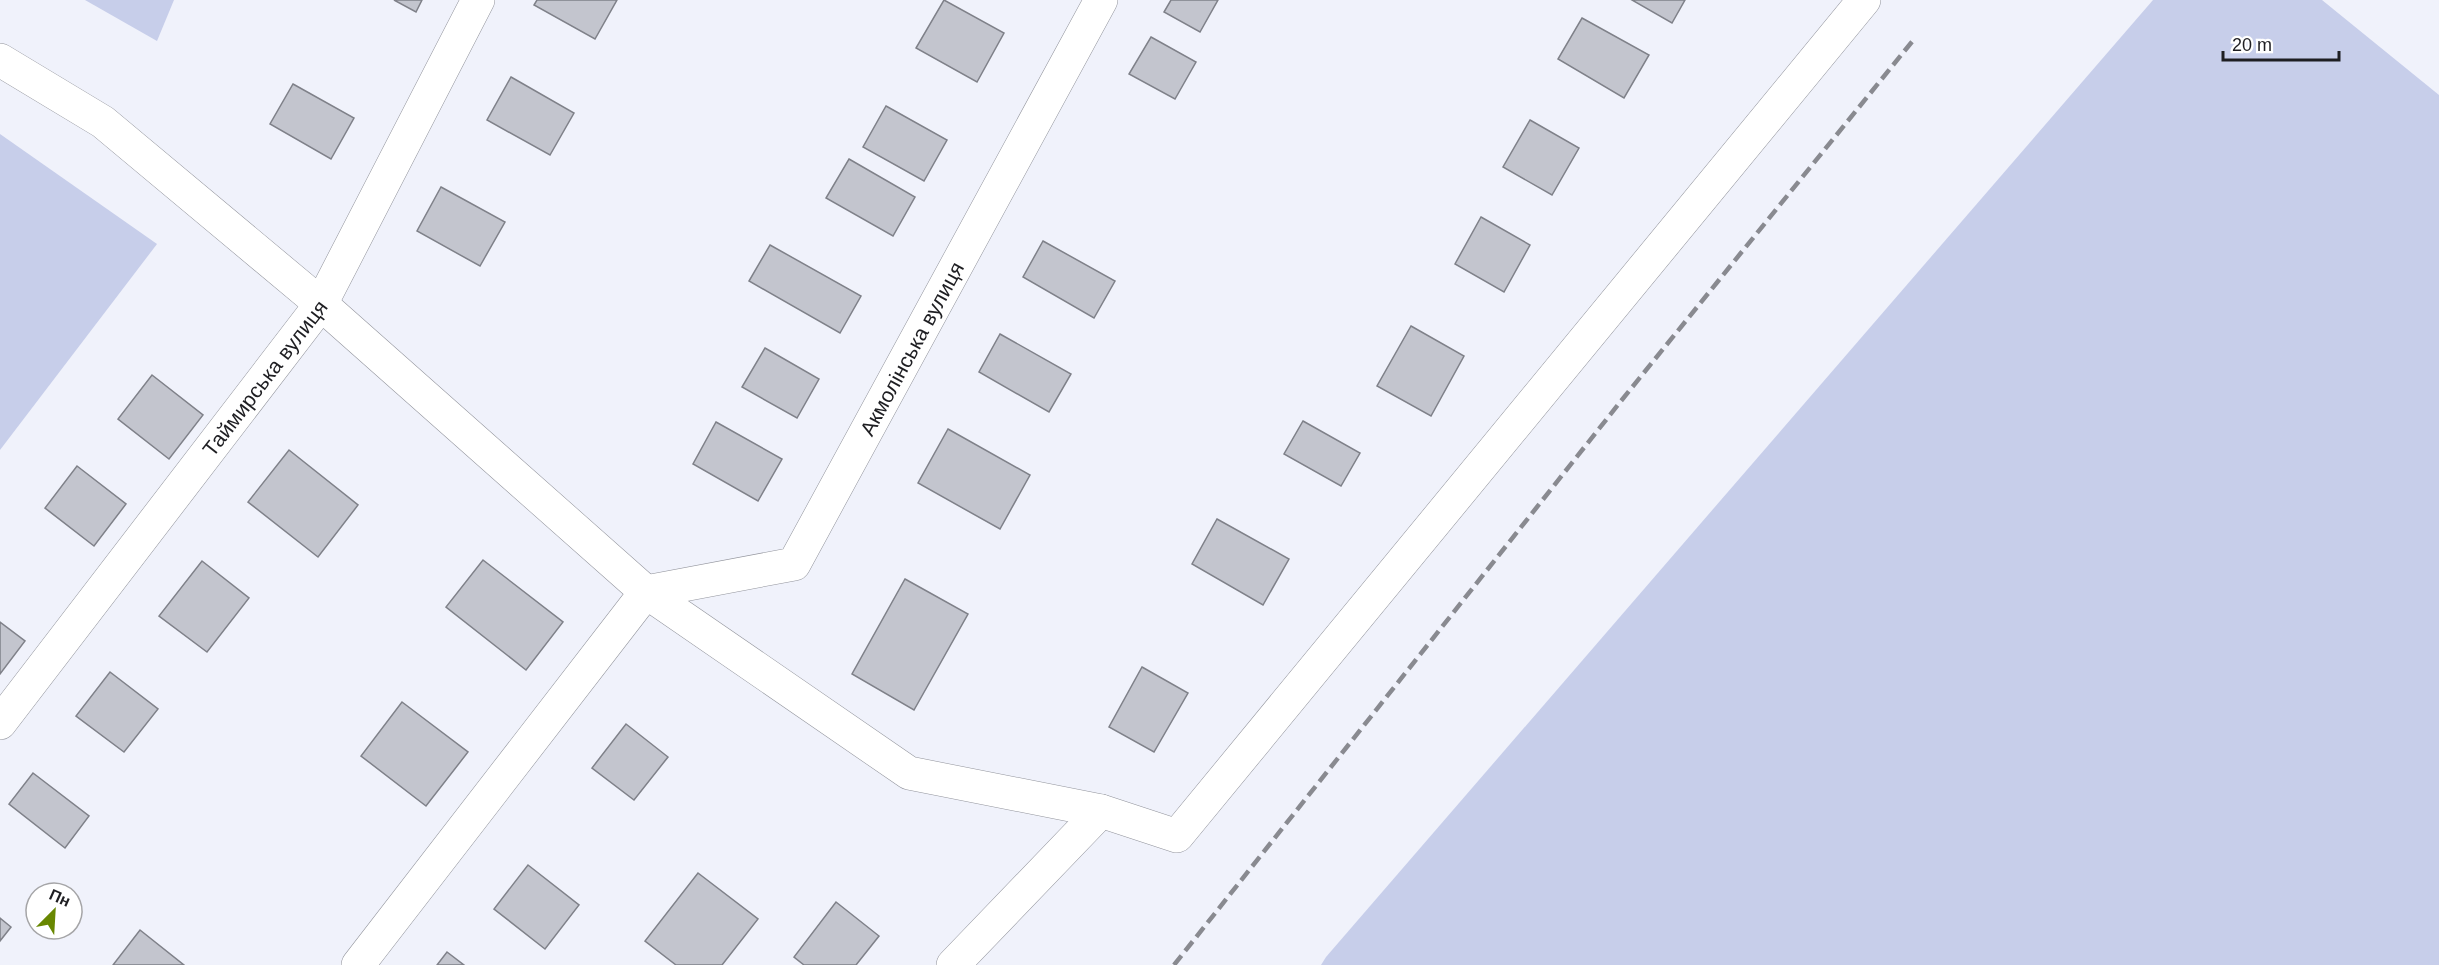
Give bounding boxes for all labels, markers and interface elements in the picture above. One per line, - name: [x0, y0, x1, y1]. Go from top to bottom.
- scale bar: [2223, 24, 2338, 62]
- text: 20 m: [2232, 35, 2272, 55]
- street label: Акмолiнська вулиця: [855, 258, 968, 439]
- street label: Таймирська вулиця: [198, 295, 331, 460]
- north arrow: [24, 881, 84, 941]
- text: Пн: [47, 886, 73, 910]

